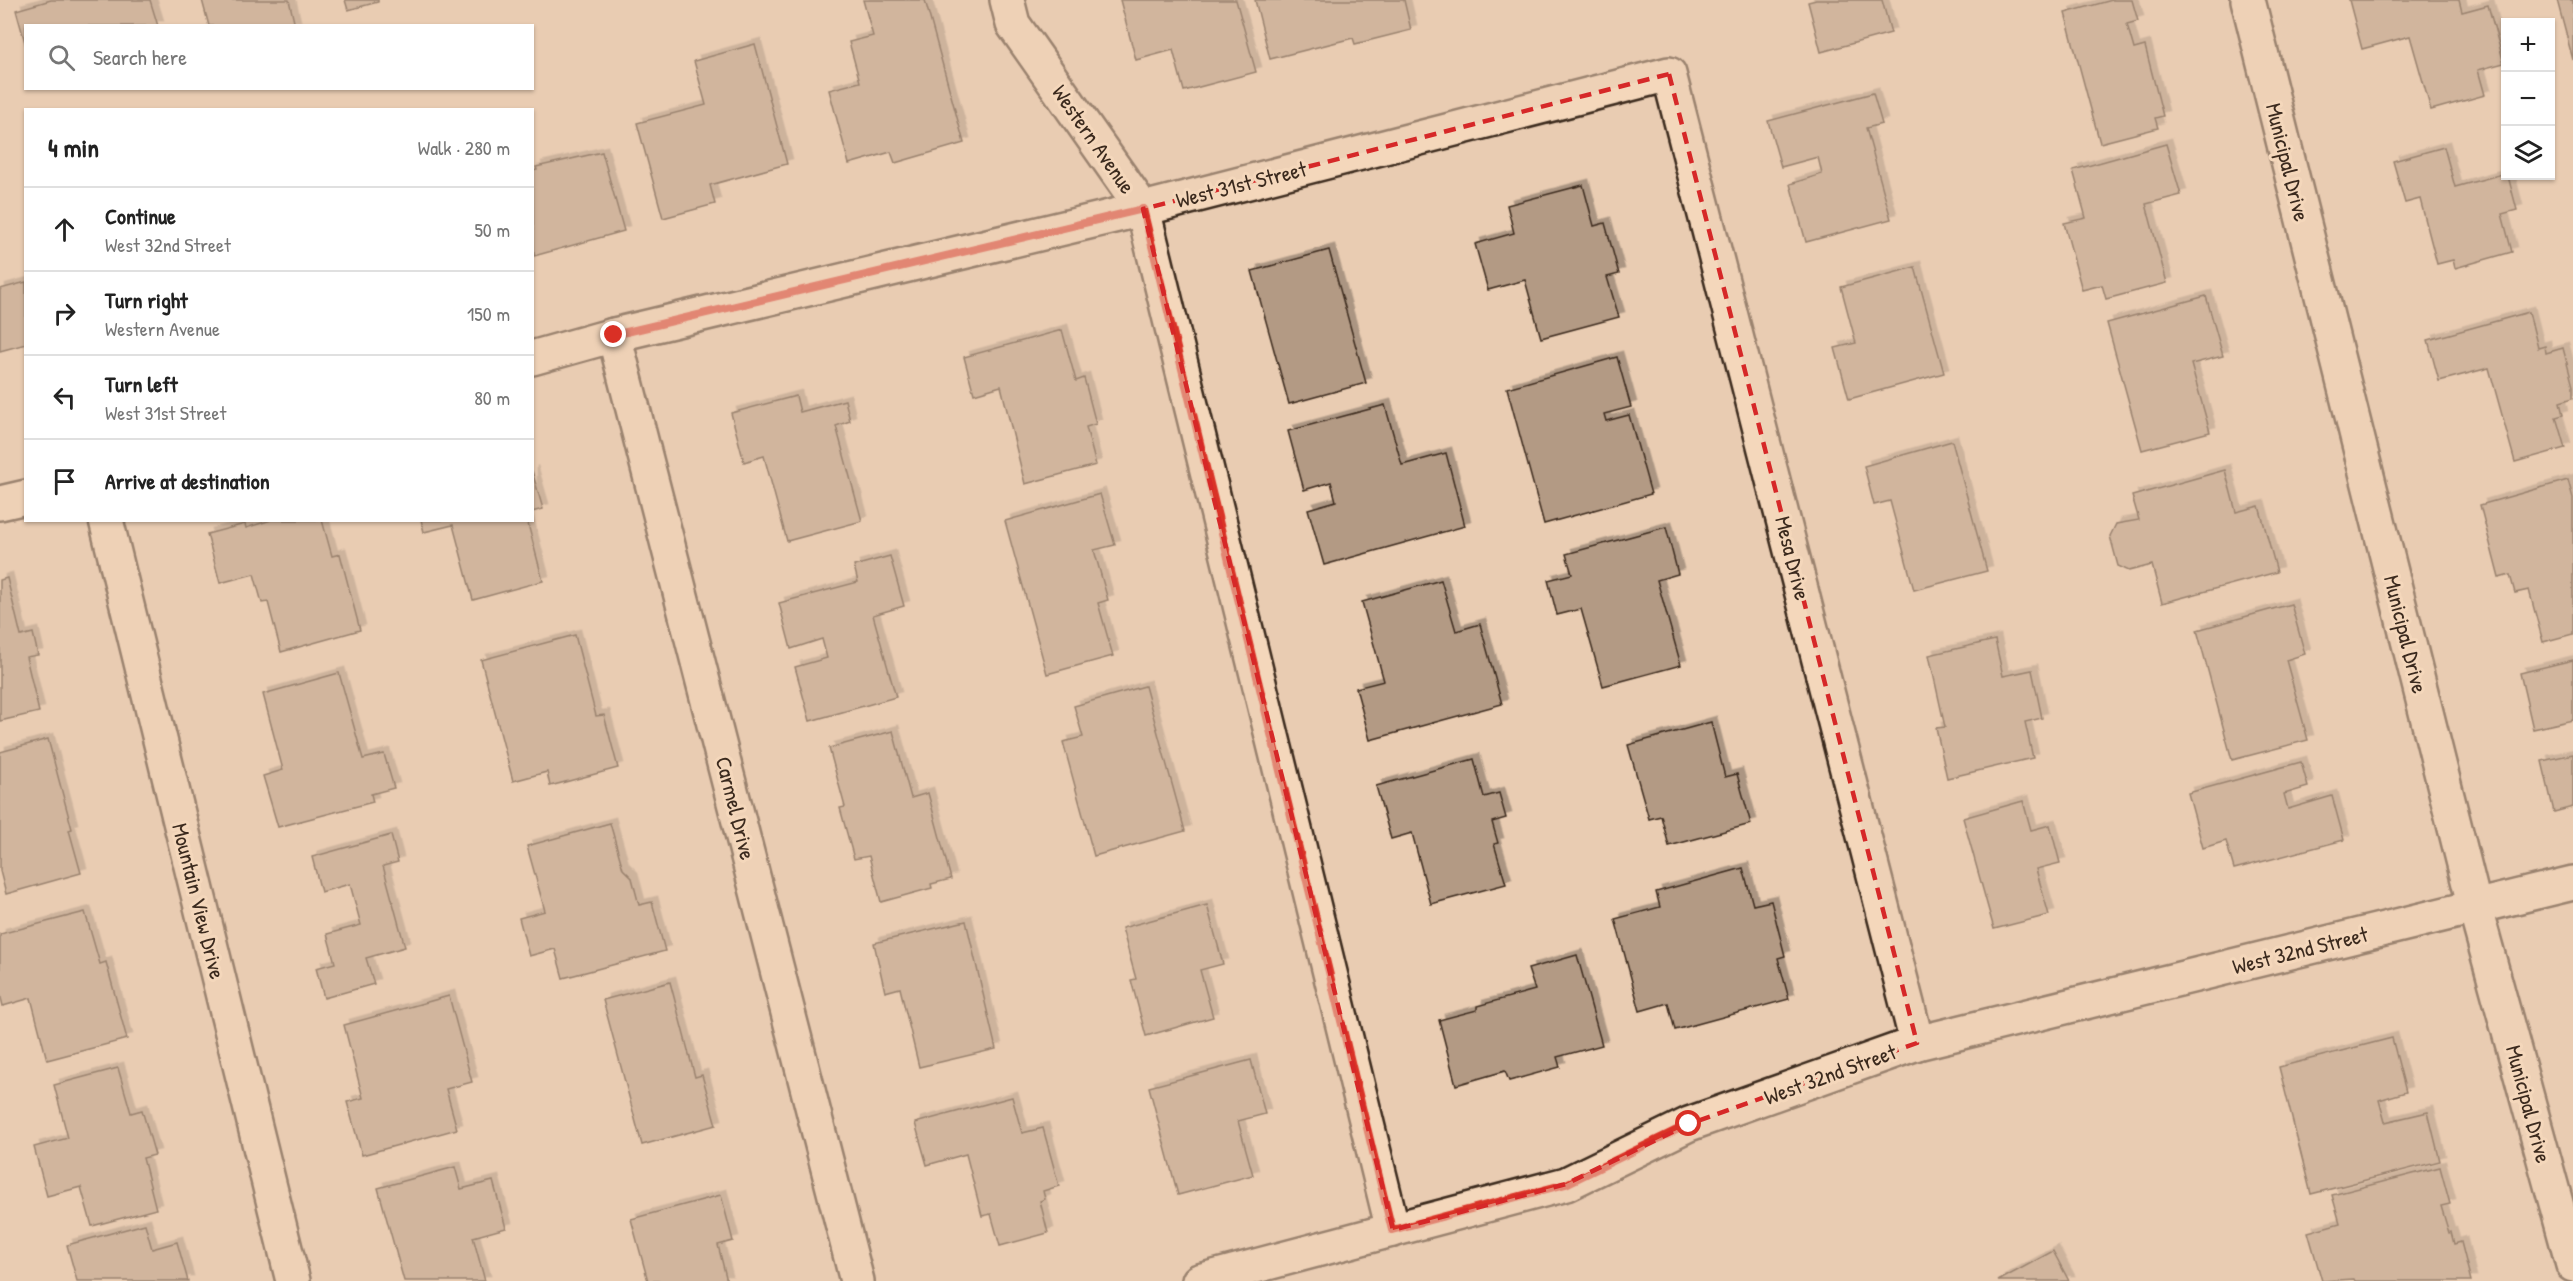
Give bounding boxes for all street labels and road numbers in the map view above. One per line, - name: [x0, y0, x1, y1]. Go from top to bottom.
- street label: Western Avenue: [1045, 79, 1143, 200]
- street label: Municipal Drive: [2259, 100, 2317, 224]
- street label: West 31st Street: [1173, 153, 1310, 215]
- street label: Mesa Drive: [1768, 513, 1818, 603]
- street label: Municipal Drive: [2377, 572, 2435, 696]
- street label: Carmel Drive: [709, 753, 763, 863]
- street label: Mountain View Drive: [165, 820, 233, 982]
- street label: West 32nd Street: [2229, 919, 2371, 981]
- street label: West 32nd Street: [1760, 1036, 1901, 1112]
- street label: Municipal Drive: [2499, 1042, 2559, 1166]

